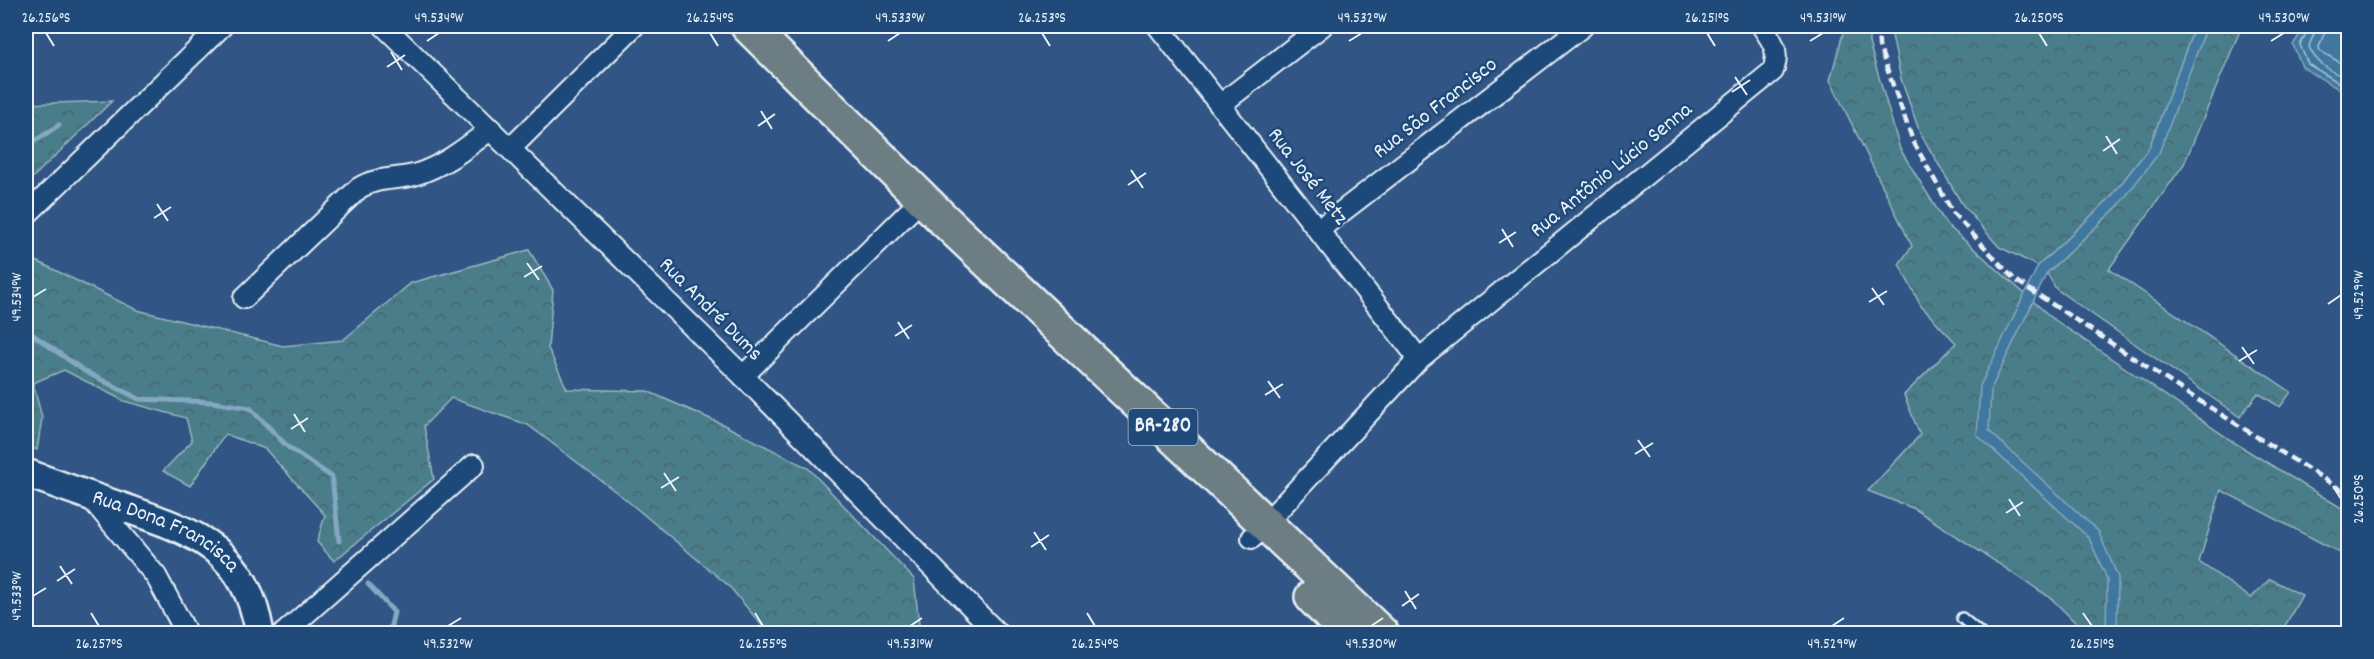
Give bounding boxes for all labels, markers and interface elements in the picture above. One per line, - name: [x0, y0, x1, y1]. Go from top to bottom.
- text: 26.256°S: [22, 8, 70, 30]
- text: 49.534°W: [415, 8, 464, 30]
- text: 26.254°S: [686, 8, 734, 30]
- text: 49.533°W: [875, 8, 925, 30]
- text: 26.253°S: [1018, 8, 1066, 30]
- text: 49.532°W: [1337, 8, 1387, 30]
- text: 26.251°S: [1685, 8, 1729, 30]
- text: 49.531°W: [1800, 8, 1846, 30]
- text: 26.250°S: [2014, 8, 2064, 30]
- text: 49.530°W: [2259, 8, 2310, 30]
- street label: Rua São Francisco: [1367, 51, 1505, 167]
- street label: Rua Antônio Lúcio Senna: [1524, 95, 1700, 246]
- street label: Rua José Metz: [1259, 122, 1355, 233]
- street label: Rua André Dums: [651, 251, 769, 369]
- text: 49.529°W: [2349, 270, 2371, 320]
- text: 49.534°W: [7, 272, 29, 321]
- road number: BR-280: [1128, 409, 1198, 445]
- text: 26.250°S: [2349, 474, 2371, 524]
- street label: Rua Dona Francisca: [88, 482, 247, 580]
- text: 49.533°W: [7, 571, 29, 621]
- text: 26.257°S: [75, 634, 123, 656]
- text: 49.532°W: [423, 634, 473, 656]
- text: 26.255°S: [739, 634, 787, 656]
- text: 49.531°W: [887, 634, 933, 656]
- text: 26.254°S: [1071, 634, 1119, 656]
- text: 49.530°W: [1346, 634, 1397, 656]
- text: 49.529°W: [1807, 634, 1857, 656]
- text: 26.251°S: [2070, 634, 2114, 656]

